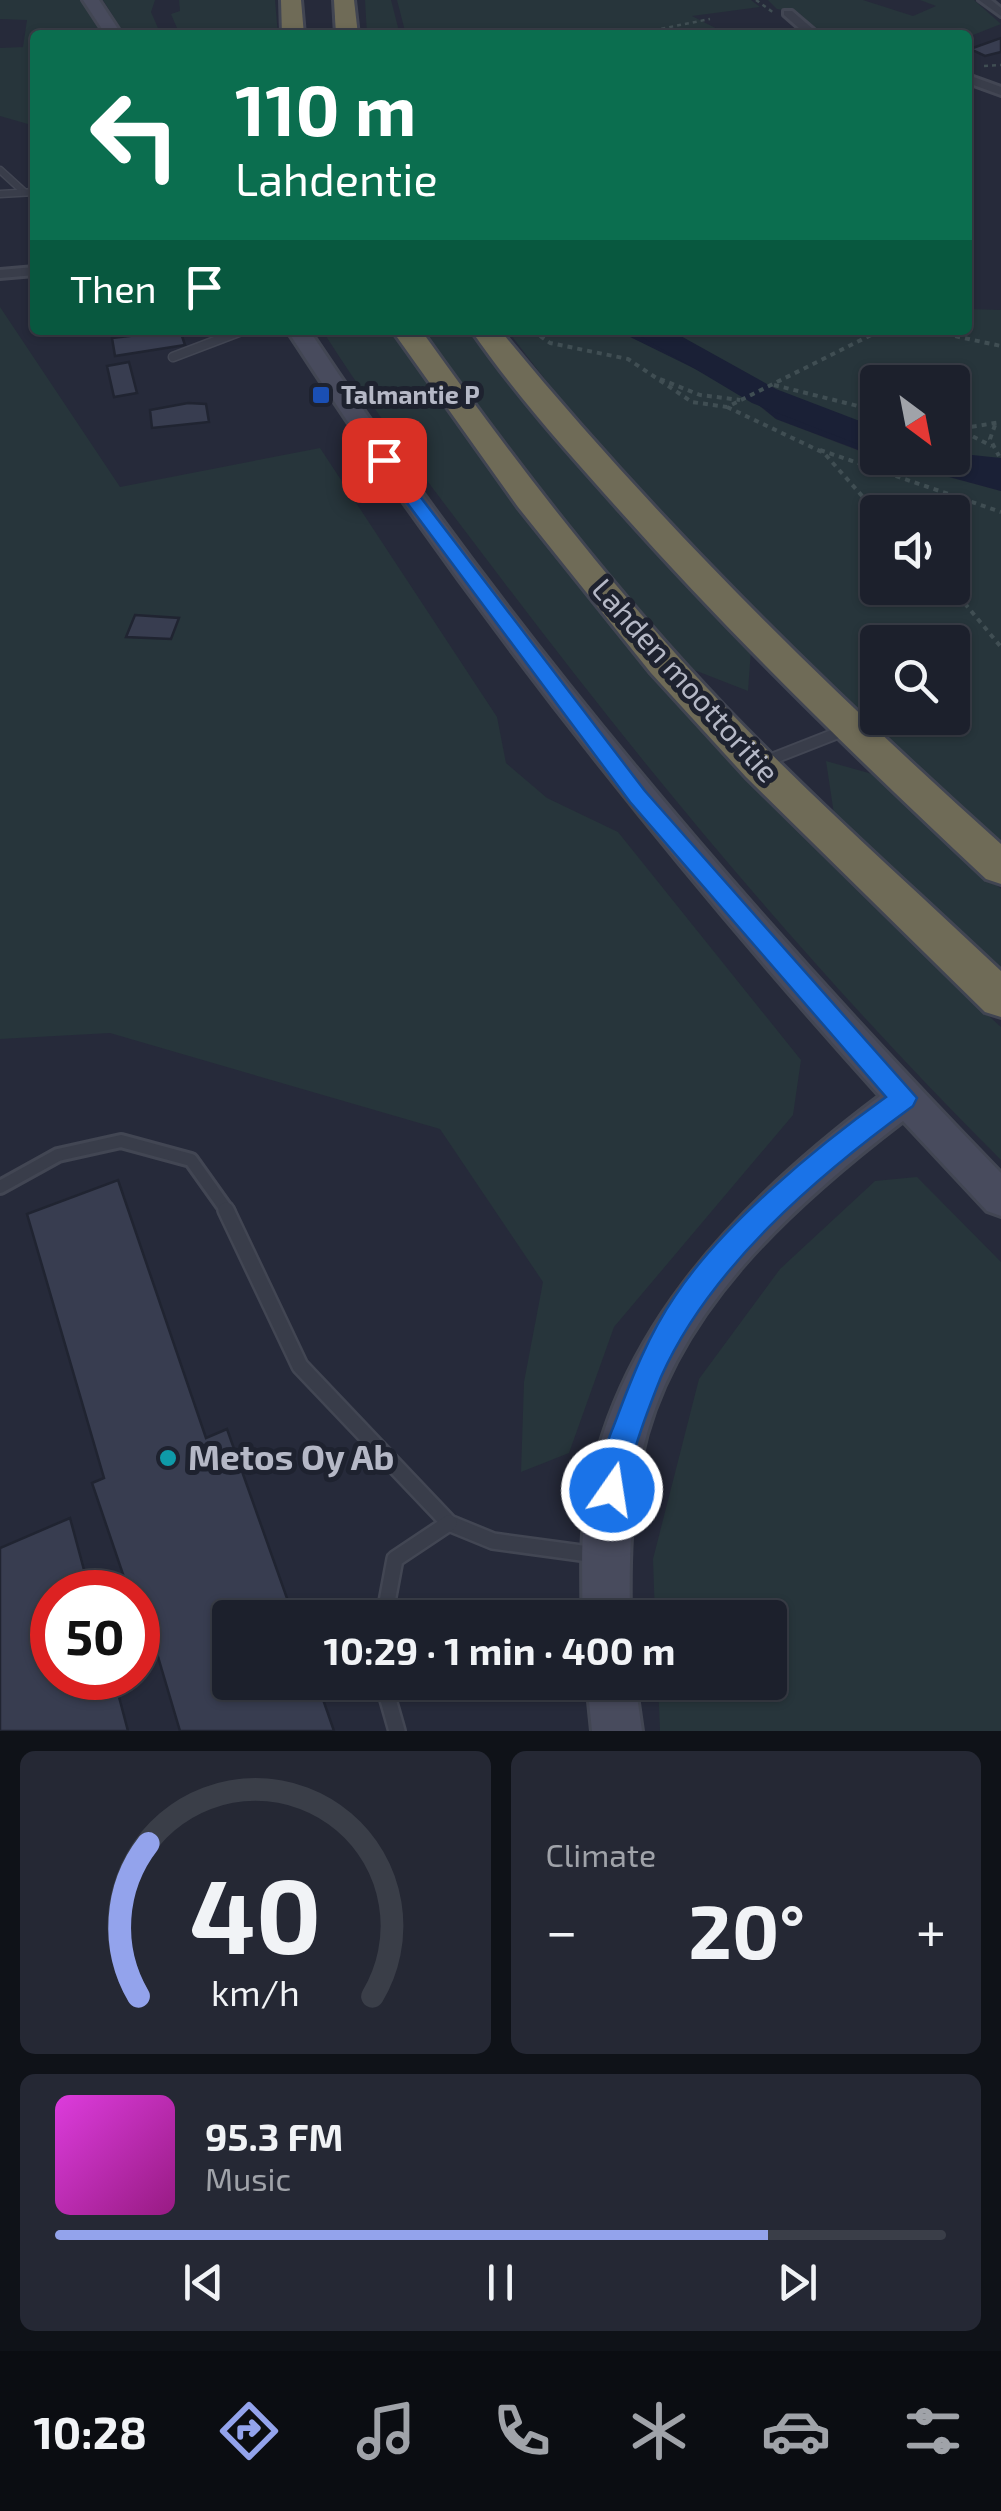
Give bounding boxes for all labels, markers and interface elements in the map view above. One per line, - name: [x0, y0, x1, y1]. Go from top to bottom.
- text: 110 m: [235, 66, 416, 150]
- icon: left: [70, 70, 200, 200]
- text: Lahdentie: [235, 151, 438, 205]
- icon: arrive: [177, 260, 232, 315]
- text: Then: [70, 265, 157, 311]
- north arrow: [860, 365, 970, 475]
- map controls: [860, 365, 970, 735]
- place label: Talmantie P: [341, 379, 480, 409]
- marker: Talmantie P: [310, 384, 332, 406]
- pin: [342, 418, 427, 503]
- icon: arrive: [357, 433, 412, 488]
- button: sound: [860, 495, 970, 605]
- street label: Lahden moottoritie: [586, 570, 787, 789]
- button: search: [860, 625, 970, 735]
- place label: Metos Oy Ab: [188, 1435, 394, 1478]
- position arrow: [560, 1438, 664, 1542]
- marker: Metos Oy Ab: [157, 1447, 179, 1469]
- speed limit sign: 50: [30, 1570, 160, 1700]
- text: 10:29 · 1 min · 400 m: [324, 1627, 675, 1673]
- text: Climate: [546, 1835, 656, 1873]
- text: 40: [189, 1850, 321, 1975]
- text: 20°: [688, 1884, 805, 1974]
- text: −: [546, 1896, 578, 1962]
- text: +: [916, 1896, 946, 1962]
- text: km/h: [211, 1970, 300, 2013]
- text: 95.3 FM: [205, 2113, 343, 2159]
- text: Music: [205, 2159, 291, 2197]
- icon: previous: [176, 2255, 231, 2310]
- icon: pause: [473, 2255, 528, 2310]
- icon: next: [770, 2255, 825, 2310]
- icon: directions: [214, 2396, 284, 2466]
- icon: music: [351, 2396, 421, 2466]
- icon: phone: [487, 2396, 557, 2466]
- icon: climate: [624, 2396, 694, 2466]
- icon: car: [761, 2396, 831, 2466]
- icon: filters: [898, 2396, 968, 2466]
- text: 10:28: [33, 2404, 147, 2458]

